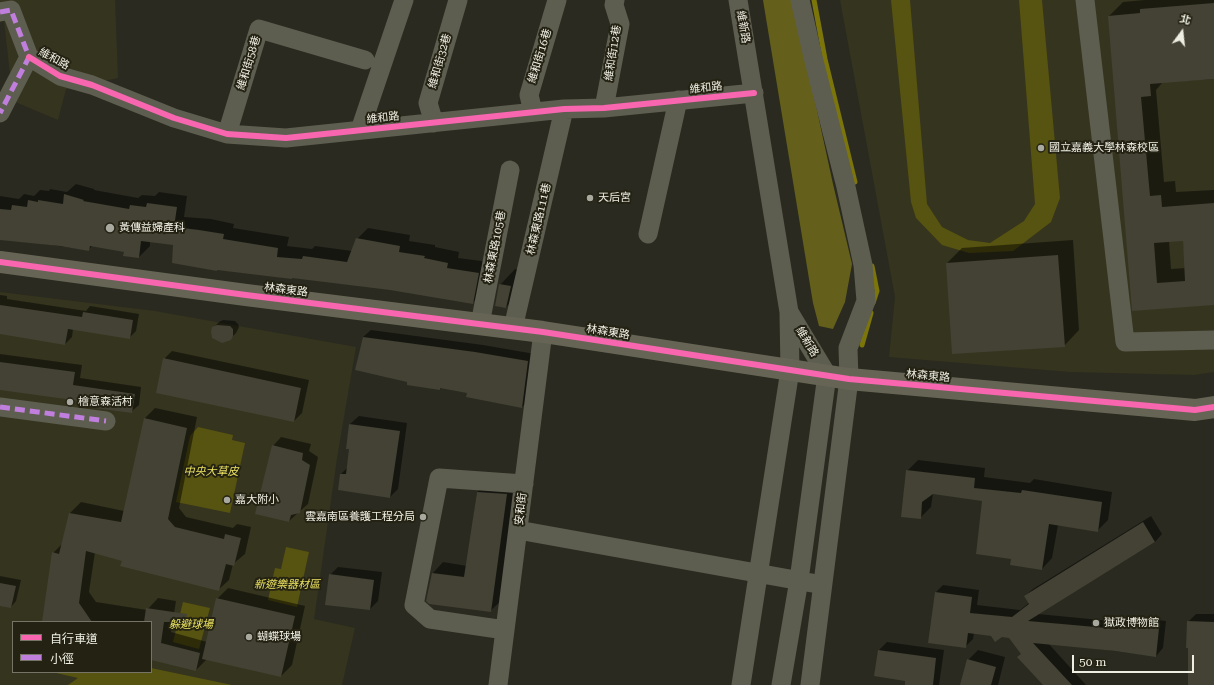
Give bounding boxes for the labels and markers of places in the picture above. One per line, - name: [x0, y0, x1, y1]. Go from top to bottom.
- place label: 國立嘉義大學林森校區: [1049, 141, 1159, 155]
- marker: 國立嘉義大學林森校區: [1036, 143, 1046, 153]
- place label: 天后宮: [598, 191, 631, 205]
- marker: 天后宮: [585, 193, 595, 203]
- place label: 黃傳益婦產科: [119, 221, 185, 235]
- marker: 黃傳益婦產科: [104, 222, 116, 234]
- place label: 檜意森活村: [78, 395, 133, 409]
- marker: 檜意森活村: [65, 397, 75, 407]
- place label: 嘉大附小: [235, 493, 279, 507]
- marker: 嘉大附小: [222, 495, 232, 505]
- place label: 雲嘉南區養護工程分局: [305, 510, 415, 524]
- marker: 雲嘉南區養護工程分局: [418, 512, 428, 522]
- place label: 獄政博物館: [1104, 616, 1159, 630]
- marker: 獄政博物館: [1091, 618, 1101, 628]
- place label: 蝴蝶球場: [257, 630, 301, 644]
- marker: 蝴蝶球場: [244, 632, 254, 642]

